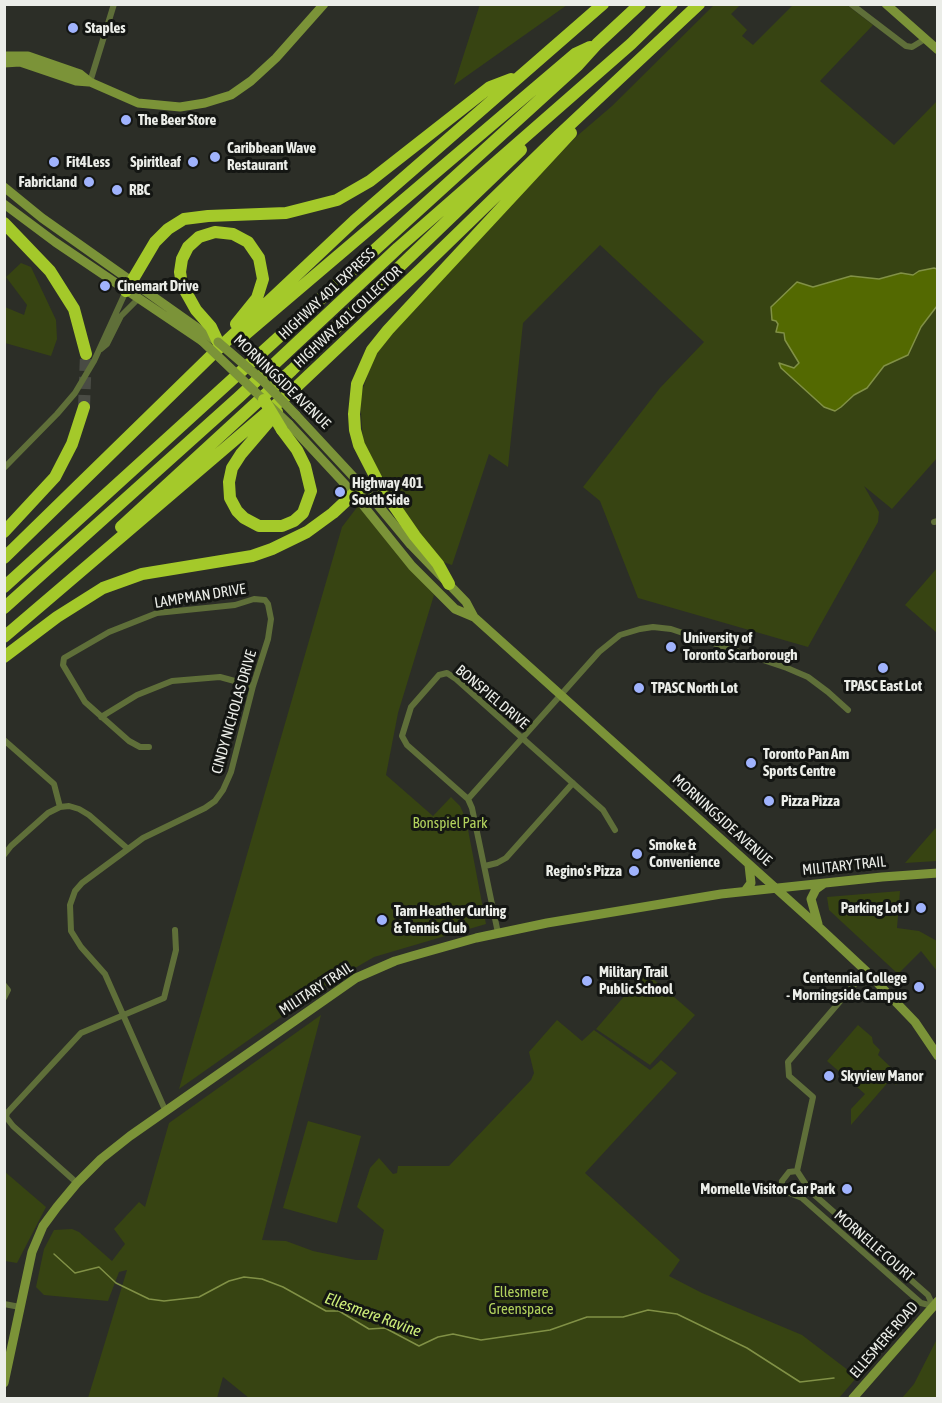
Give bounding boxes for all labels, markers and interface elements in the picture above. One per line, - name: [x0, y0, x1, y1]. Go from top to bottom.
- place label: Staples: [85, 19, 126, 37]
- marker: Staples: [66, 21, 80, 35]
- place label: The Beer Store: [138, 111, 216, 129]
- marker: The Beer Store: [119, 113, 133, 127]
- place label: Caribbean Wave Restaurant: [227, 139, 316, 174]
- marker: Caribbean Wave Restaurant: [208, 150, 222, 164]
- place label: Fit4Less: [66, 153, 110, 171]
- place label: Spiritleaf: [130, 153, 181, 171]
- marker: Fit4Less: [47, 155, 61, 169]
- marker: Spiritleaf: [186, 155, 200, 169]
- place label: Fabricland: [18, 173, 77, 191]
- marker: Fabricland: [82, 175, 96, 189]
- place label: RBC: [129, 181, 150, 199]
- marker: RBC: [110, 183, 124, 197]
- street label: HIGHWAY 401 EXPRESS: [275, 245, 379, 343]
- street label: HIGHWAY 401 COLLECTOR: [290, 262, 406, 372]
- place label: Cinemart Drive: [117, 277, 199, 295]
- marker: Cinemart Drive: [98, 279, 112, 293]
- street label: MORNINGSIDE AVENUE: [230, 331, 334, 433]
- place label: Highway 401 South Side: [352, 474, 423, 509]
- marker: Highway 401 South Side: [333, 485, 347, 499]
- street label: LAMPMAN DRIVE: [153, 580, 247, 612]
- place label: University of Toronto Scarborough: [683, 629, 798, 664]
- marker: University of Toronto Scarborough: [664, 640, 678, 654]
- street label: CINDY NICHOLAS DRIVE: [208, 648, 260, 776]
- street label: BONSPIEL DRIVE: [452, 661, 532, 733]
- marker: TPASC East Lot: [876, 661, 890, 675]
- place label: TPASC East Lot: [844, 677, 922, 695]
- place label: TPASC North Lot: [651, 679, 738, 697]
- marker: TPASC North Lot: [632, 681, 646, 695]
- place label: Toronto Pan Am Sports Centre: [763, 745, 849, 780]
- marker: Toronto Pan Am Sports Centre: [744, 756, 758, 770]
- street label: MORNINGSIDE AVENUE: [669, 771, 775, 869]
- place label: Pizza Pizza: [781, 792, 840, 810]
- marker: Pizza Pizza: [762, 794, 776, 808]
- park label: Bonspiel Park: [412, 814, 488, 832]
- place label: Smoke & Convenience: [649, 836, 720, 871]
- marker: Smoke & Convenience: [630, 847, 644, 861]
- street label: MILITARY TRAIL: [801, 853, 887, 879]
- place label: Regino's Pizza: [546, 862, 622, 880]
- marker: Regino's Pizza: [627, 864, 641, 878]
- place label: Parking Lot J: [841, 899, 909, 917]
- marker: Parking Lot J: [914, 901, 928, 915]
- place label: Tam Heather Curling & Tennis Club: [394, 902, 506, 937]
- marker: Tam Heather Curling & Tennis Club: [375, 913, 389, 927]
- street label: MILITARY TRAIL: [276, 959, 356, 1019]
- place label: Military Trail Public School: [599, 963, 673, 998]
- place label: Centennial College - Morningside Campus: [786, 969, 907, 1004]
- marker: Military Trail Public School: [580, 974, 594, 988]
- marker: Centennial College - Morningside Campus: [912, 980, 926, 994]
- place label: Skyview Manor: [841, 1067, 923, 1085]
- marker: Skyview Manor: [822, 1069, 836, 1083]
- place label: Mornelle Visitor Car Park: [700, 1180, 835, 1198]
- marker: Mornelle Visitor Car Park: [840, 1182, 854, 1196]
- street label: MORNELLE COURT: [830, 1206, 918, 1286]
- park label: Ellesmere Greenspace: [489, 1283, 553, 1318]
- water label: Ellesmere Ravine: [322, 1289, 424, 1341]
- street label: ELLESMERE ROAD: [846, 1298, 922, 1382]

